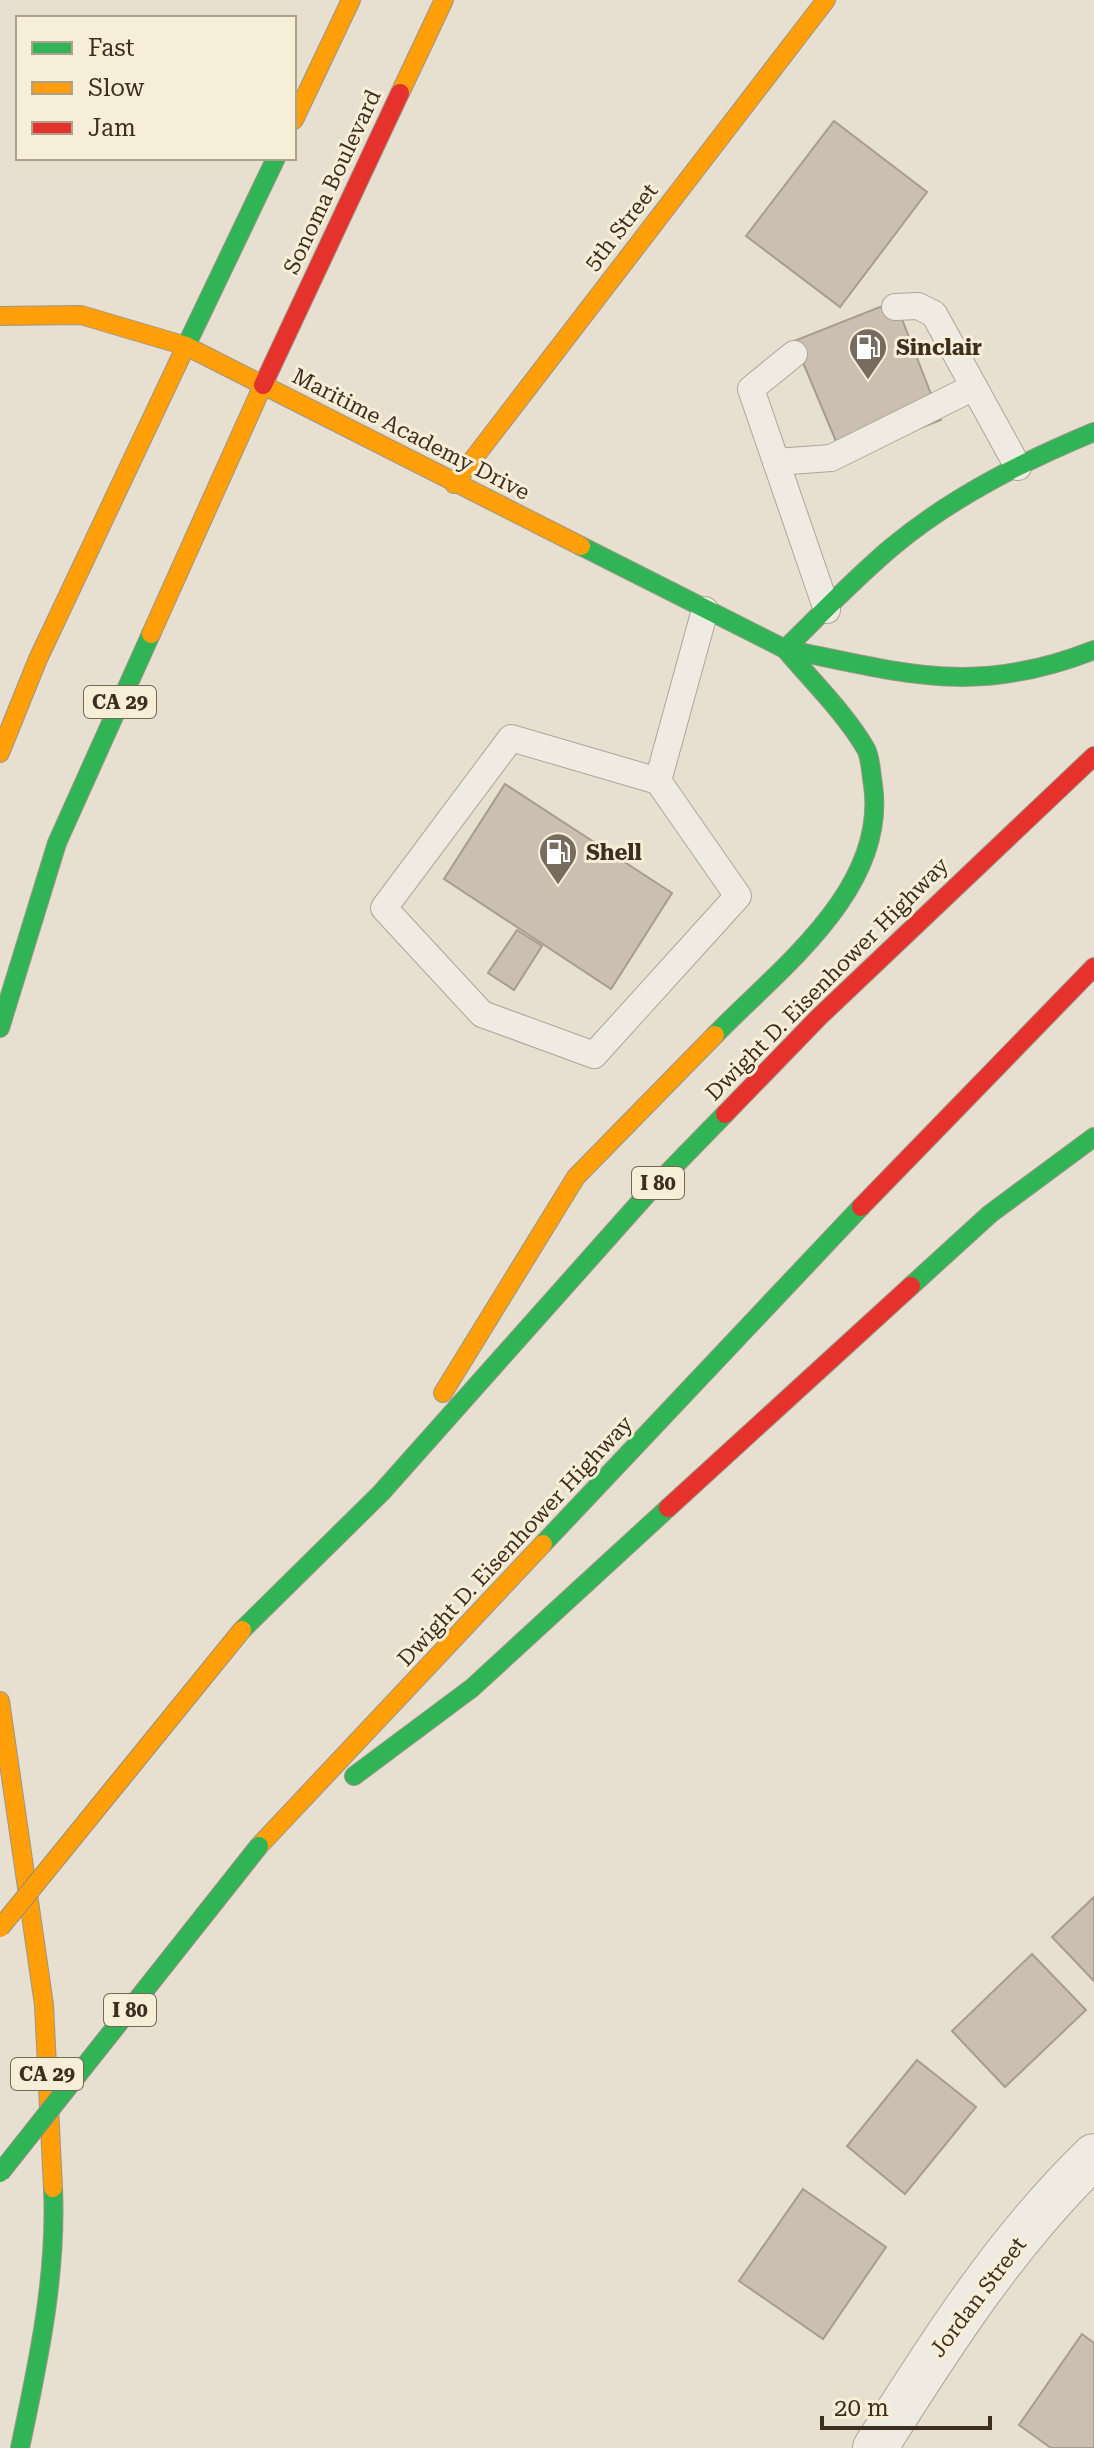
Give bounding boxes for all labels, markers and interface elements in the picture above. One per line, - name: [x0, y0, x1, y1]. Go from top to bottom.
- legend: [16, 16, 296, 160]
- text: Fast: [88, 34, 135, 62]
- text: Slow: [88, 74, 145, 102]
- street label: Sonoma Boulevard: [278, 86, 386, 278]
- text: Jam: [88, 114, 136, 142]
- street label: 5th Street: [579, 179, 663, 275]
- fuel station icon: Sinclair: [847, 326, 889, 381]
- place label: Sinclair: [896, 335, 982, 360]
- street label: Maritime Academy Drive: [288, 363, 534, 505]
- road number: CA 29: [84, 686, 156, 718]
- fuel station icon: Shell: [537, 831, 579, 886]
- place label: Shell: [586, 840, 642, 865]
- street label: Dwight D. Eisenhower Highway: [700, 852, 954, 1106]
- road number: I 80: [632, 1167, 684, 1199]
- street label: Dwight D. Eisenhower Highway: [392, 1411, 638, 1671]
- road number: I 80: [104, 1994, 156, 2026]
- road number: CA 29: [11, 2058, 83, 2090]
- street label: Jordan Street: [925, 2232, 1031, 2362]
- scale bar: [822, 2380, 990, 2430]
- text: 20 m: [834, 2394, 889, 2422]

